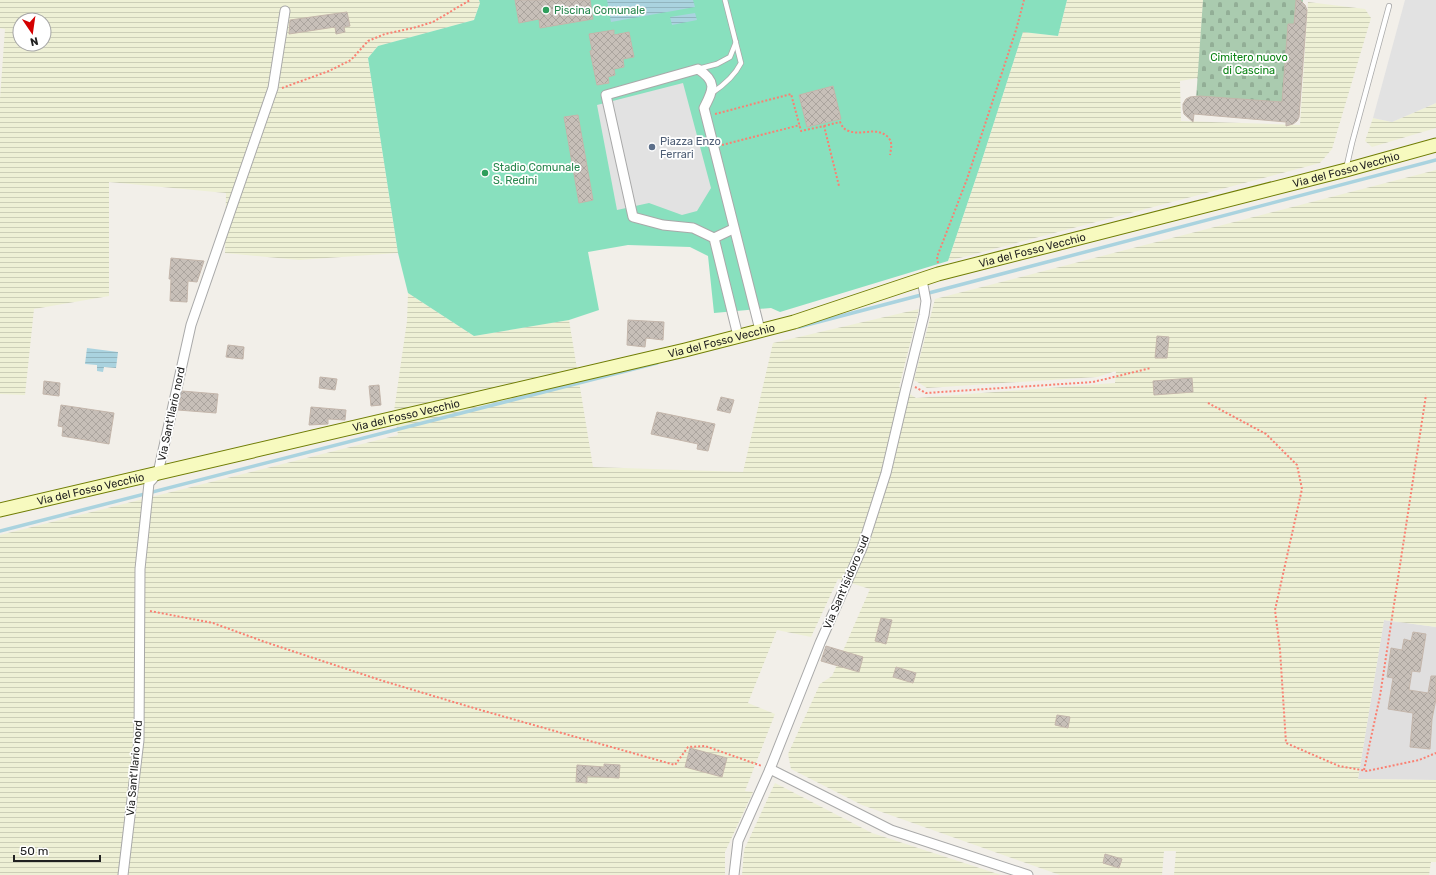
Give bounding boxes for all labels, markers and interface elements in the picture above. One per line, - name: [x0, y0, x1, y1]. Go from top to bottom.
- place label: Piscina Comunale: [554, 4, 645, 17]
- marker: Piscina Comunale: [541, 5, 551, 15]
- north arrow: [12, 12, 52, 52]
- text: N: [29, 34, 39, 48]
- park label: Cimitero nuovo di Cascina: [1210, 51, 1288, 77]
- place label: Piazza Enzo Ferrari: [660, 135, 721, 161]
- marker: Piazza Enzo Ferrari: [647, 142, 657, 152]
- street label: Via del Fosso Vecchio: [1291, 149, 1401, 190]
- place label: Stadio Comunale S. Redini: [493, 161, 580, 187]
- marker: Stadio Comunale S. Redini: [480, 168, 490, 178]
- street label: Via del Fosso Vecchio: [977, 231, 1087, 270]
- street label: Via del Fosso Vecchio: [667, 321, 776, 361]
- street label: Via Sant'Ilario nord: [155, 366, 188, 462]
- street label: Via del Fosso Vecchio: [351, 397, 461, 434]
- street label: Via del Fosso Vecchio: [36, 470, 146, 508]
- street label: Via Sant'Isidoro sud: [821, 533, 872, 631]
- street label: Via Sant'Ilario nord: [124, 720, 145, 816]
- scale bar: [14, 837, 100, 863]
- text: 50 m: [20, 844, 48, 858]

